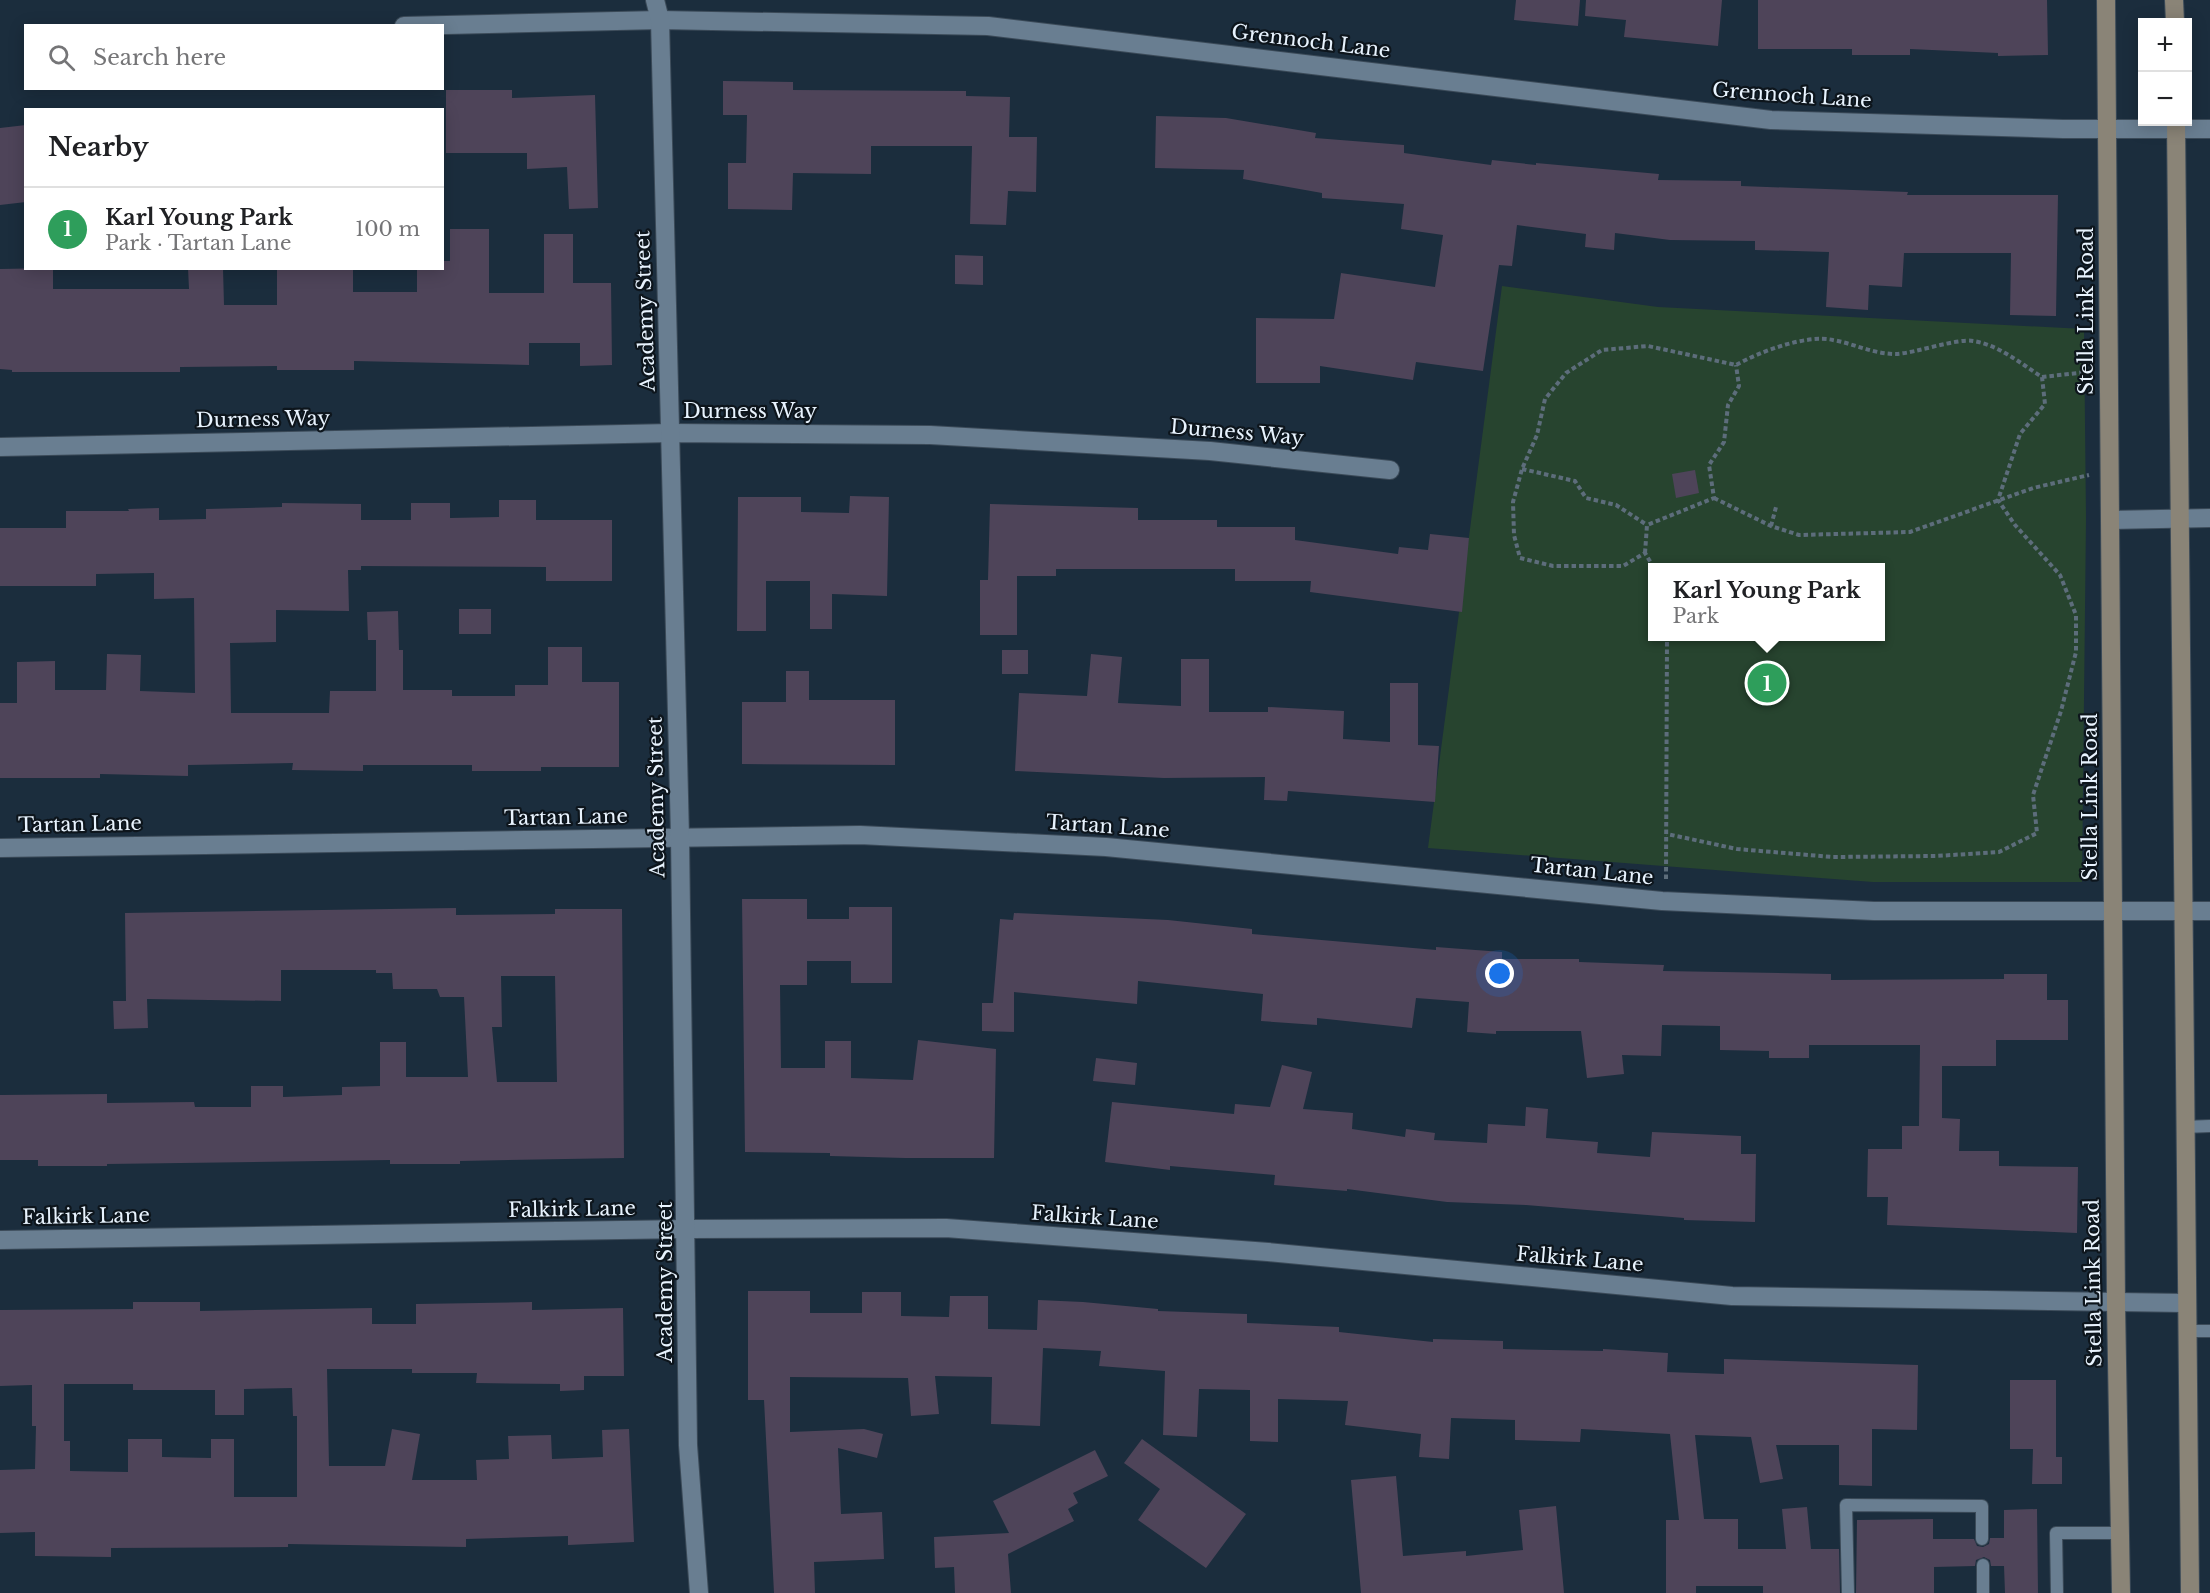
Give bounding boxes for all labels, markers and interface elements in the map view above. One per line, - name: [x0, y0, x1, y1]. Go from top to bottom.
- map controls: [2138, 18, 2192, 126]
- button: +: [2138, 18, 2192, 72]
- street label: Grennoch Lane: [1230, 19, 1392, 63]
- search box: [24, 24, 444, 90]
- icon: search: [45, 41, 78, 74]
- text: Search here: [93, 44, 226, 71]
- button: −: [2138, 72, 2192, 126]
- street label: Grennoch Lane: [1711, 77, 1873, 113]
- text: Nearby: [48, 131, 149, 163]
- text: Karl Young Park: [105, 204, 293, 231]
- text: 1: [63, 217, 72, 241]
- text: 100 m: [355, 217, 420, 241]
- street label: Stella Link Road: [2074, 227, 2098, 395]
- street label: Academy Street: [630, 230, 660, 393]
- text: Park · Tartan Lane: [105, 231, 291, 255]
- street label: Durness Way: [683, 399, 817, 423]
- street label: Durness Way: [196, 406, 330, 432]
- street label: Durness Way: [1169, 414, 1305, 450]
- popup: [1648, 563, 1885, 641]
- text: Karl Young Park: [1673, 577, 1860, 604]
- text: Park: [1673, 604, 1719, 628]
- pin: 1: [1748, 660, 1786, 706]
- street label: Stella Link Road: [2078, 713, 2102, 881]
- street label: Academy Street: [643, 716, 669, 879]
- street label: Tartan Lane: [504, 804, 628, 830]
- street label: Tartan Lane: [1046, 810, 1170, 842]
- street label: Tartan Lane: [18, 811, 142, 837]
- street label: Tartan Lane: [1529, 853, 1655, 889]
- your location: [1485, 959, 1514, 988]
- street label: Falkirk Lane: [508, 1196, 636, 1222]
- street label: Stella Link Road: [2080, 1199, 2106, 1367]
- street label: Academy Street: [653, 1201, 677, 1364]
- street label: Falkirk Lane: [1031, 1201, 1159, 1233]
- street label: Falkirk Lane: [22, 1203, 150, 1229]
- street label: Falkirk Lane: [1515, 1241, 1645, 1277]

